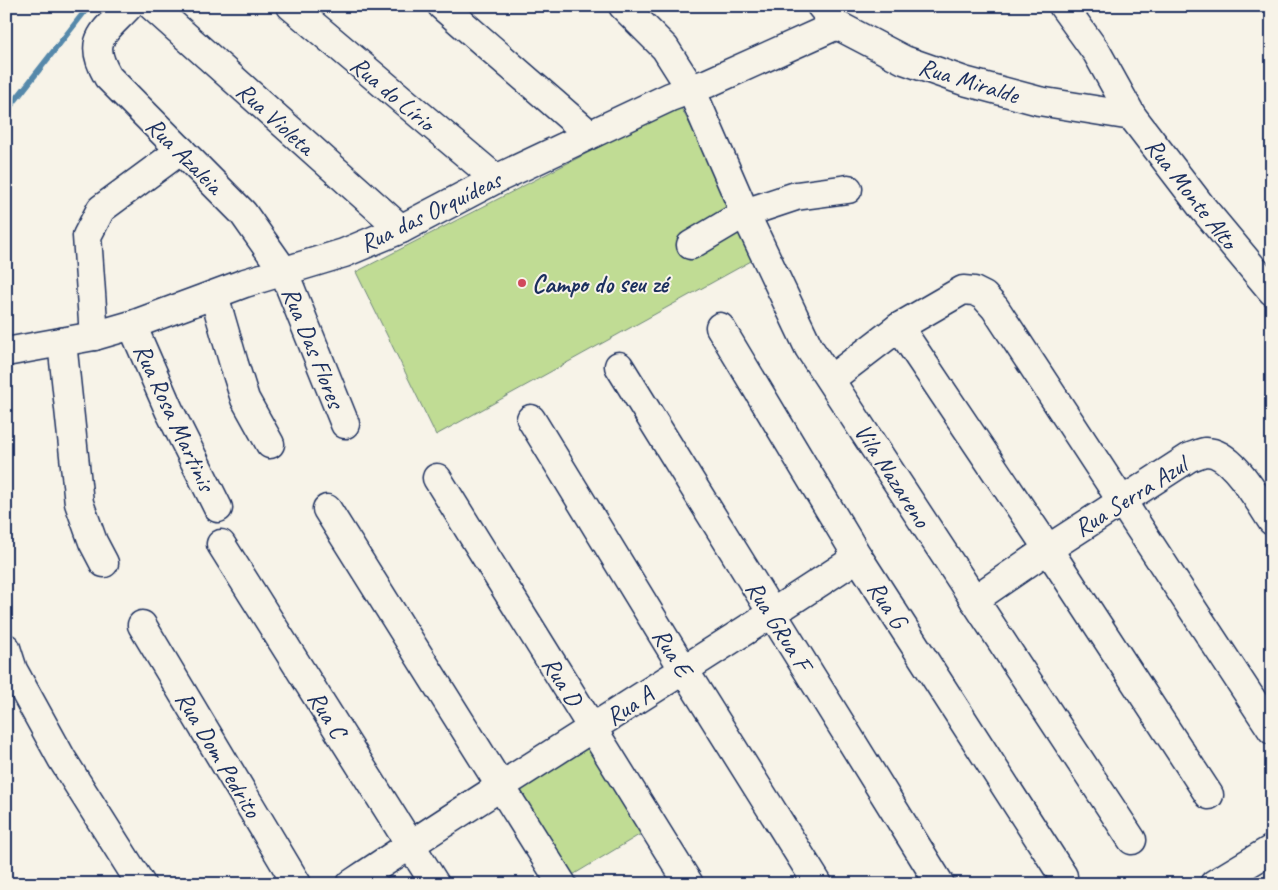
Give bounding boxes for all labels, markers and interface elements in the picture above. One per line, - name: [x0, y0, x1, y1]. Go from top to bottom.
- street label: Rua do Lírio: [344, 49, 444, 140]
- street label: Rua Miralde: [915, 51, 1024, 112]
- street label: Rua Violeta: [229, 75, 323, 164]
- street label: Rua Azaleia: [139, 110, 232, 203]
- street label: Rua Monte Alto: [1138, 132, 1247, 258]
- street label: Rua das Orquídeas: [354, 163, 509, 260]
- place label: Campo do seu zé: [532, 268, 671, 300]
- marker: Campo do seu zé: [516, 277, 528, 289]
- street label: Rua Das Flores: [274, 282, 353, 415]
- street label: Rua Rosa Martinis: [126, 339, 223, 499]
- street label: Vila Nazareno: [847, 417, 938, 535]
- street label: Rua Serra Azul: [1068, 447, 1197, 544]
- street label: Rua GRua F: [738, 575, 821, 681]
- street label: Rua G: [860, 575, 916, 637]
- street label: Rua E: [645, 622, 701, 685]
- street label: Rua D: [535, 651, 590, 714]
- street label: Rua A: [600, 678, 661, 733]
- street label: Rua C: [300, 685, 356, 747]
- street label: Rua Dom Pedrito: [168, 686, 269, 824]

